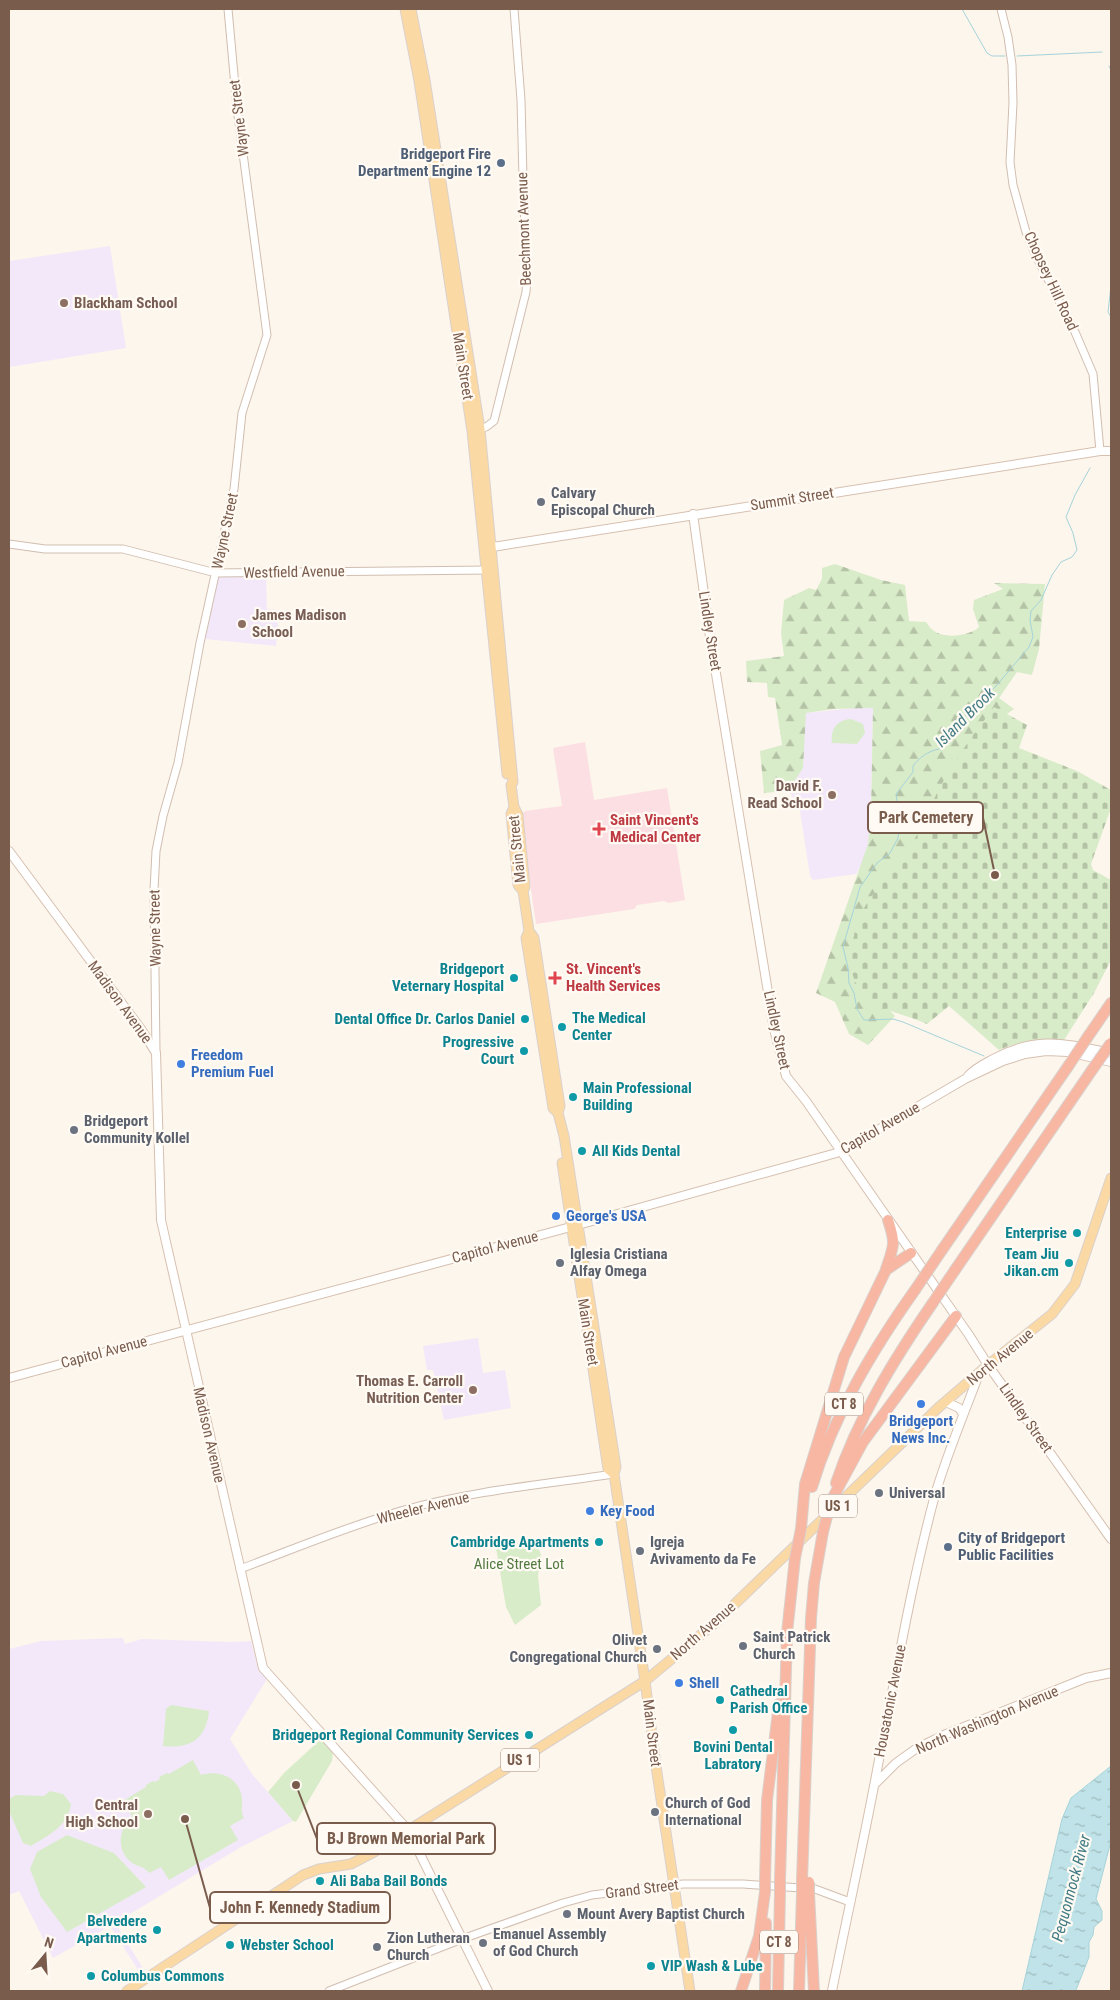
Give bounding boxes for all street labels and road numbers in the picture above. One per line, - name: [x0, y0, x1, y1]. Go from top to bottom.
- street label: Wayne Street: [225, 78, 253, 158]
- street label: Beechmont Avenue: [513, 172, 535, 286]
- street label: Chopsey Hill Road: [1020, 229, 1082, 333]
- street label: Main Street: [449, 331, 477, 401]
- street label: Summit Street: [749, 484, 835, 514]
- street label: Wayne Street: [208, 491, 242, 571]
- street label: Westfield Avenue: [243, 562, 345, 582]
- street label: Lindley Street: [695, 590, 725, 672]
- street label: Main Street: [505, 814, 529, 884]
- street label: Wayne Street: [145, 889, 165, 967]
- street label: Madison Avenue: [84, 957, 156, 1047]
- street label: Lindley Street: [760, 989, 794, 1071]
- street label: Capitol Avenue: [837, 1098, 923, 1158]
- street label: Capitol Avenue: [450, 1227, 540, 1267]
- street label: Main Street: [574, 1297, 602, 1367]
- street label: North Avenue: [963, 1325, 1037, 1389]
- street label: Capitol Avenue: [59, 1332, 149, 1372]
- street label: Lindley Street: [996, 1380, 1056, 1456]
- street label: Madison Avenue: [189, 1385, 229, 1485]
- road number: CT 8: [825, 1392, 863, 1416]
- street label: Wheeler Avenue: [375, 1488, 471, 1528]
- road number: US 1: [819, 1494, 857, 1518]
- street label: North Avenue: [667, 1598, 739, 1664]
- street label: Housatonic Avenue: [870, 1643, 910, 1759]
- street label: North Washington Avenue: [913, 1682, 1061, 1758]
- street label: Main Street: [639, 1698, 665, 1768]
- road number: US 1: [501, 1748, 539, 1772]
- street label: Grand Street: [604, 1876, 680, 1902]
- road number: CT 8: [760, 1930, 798, 1954]

